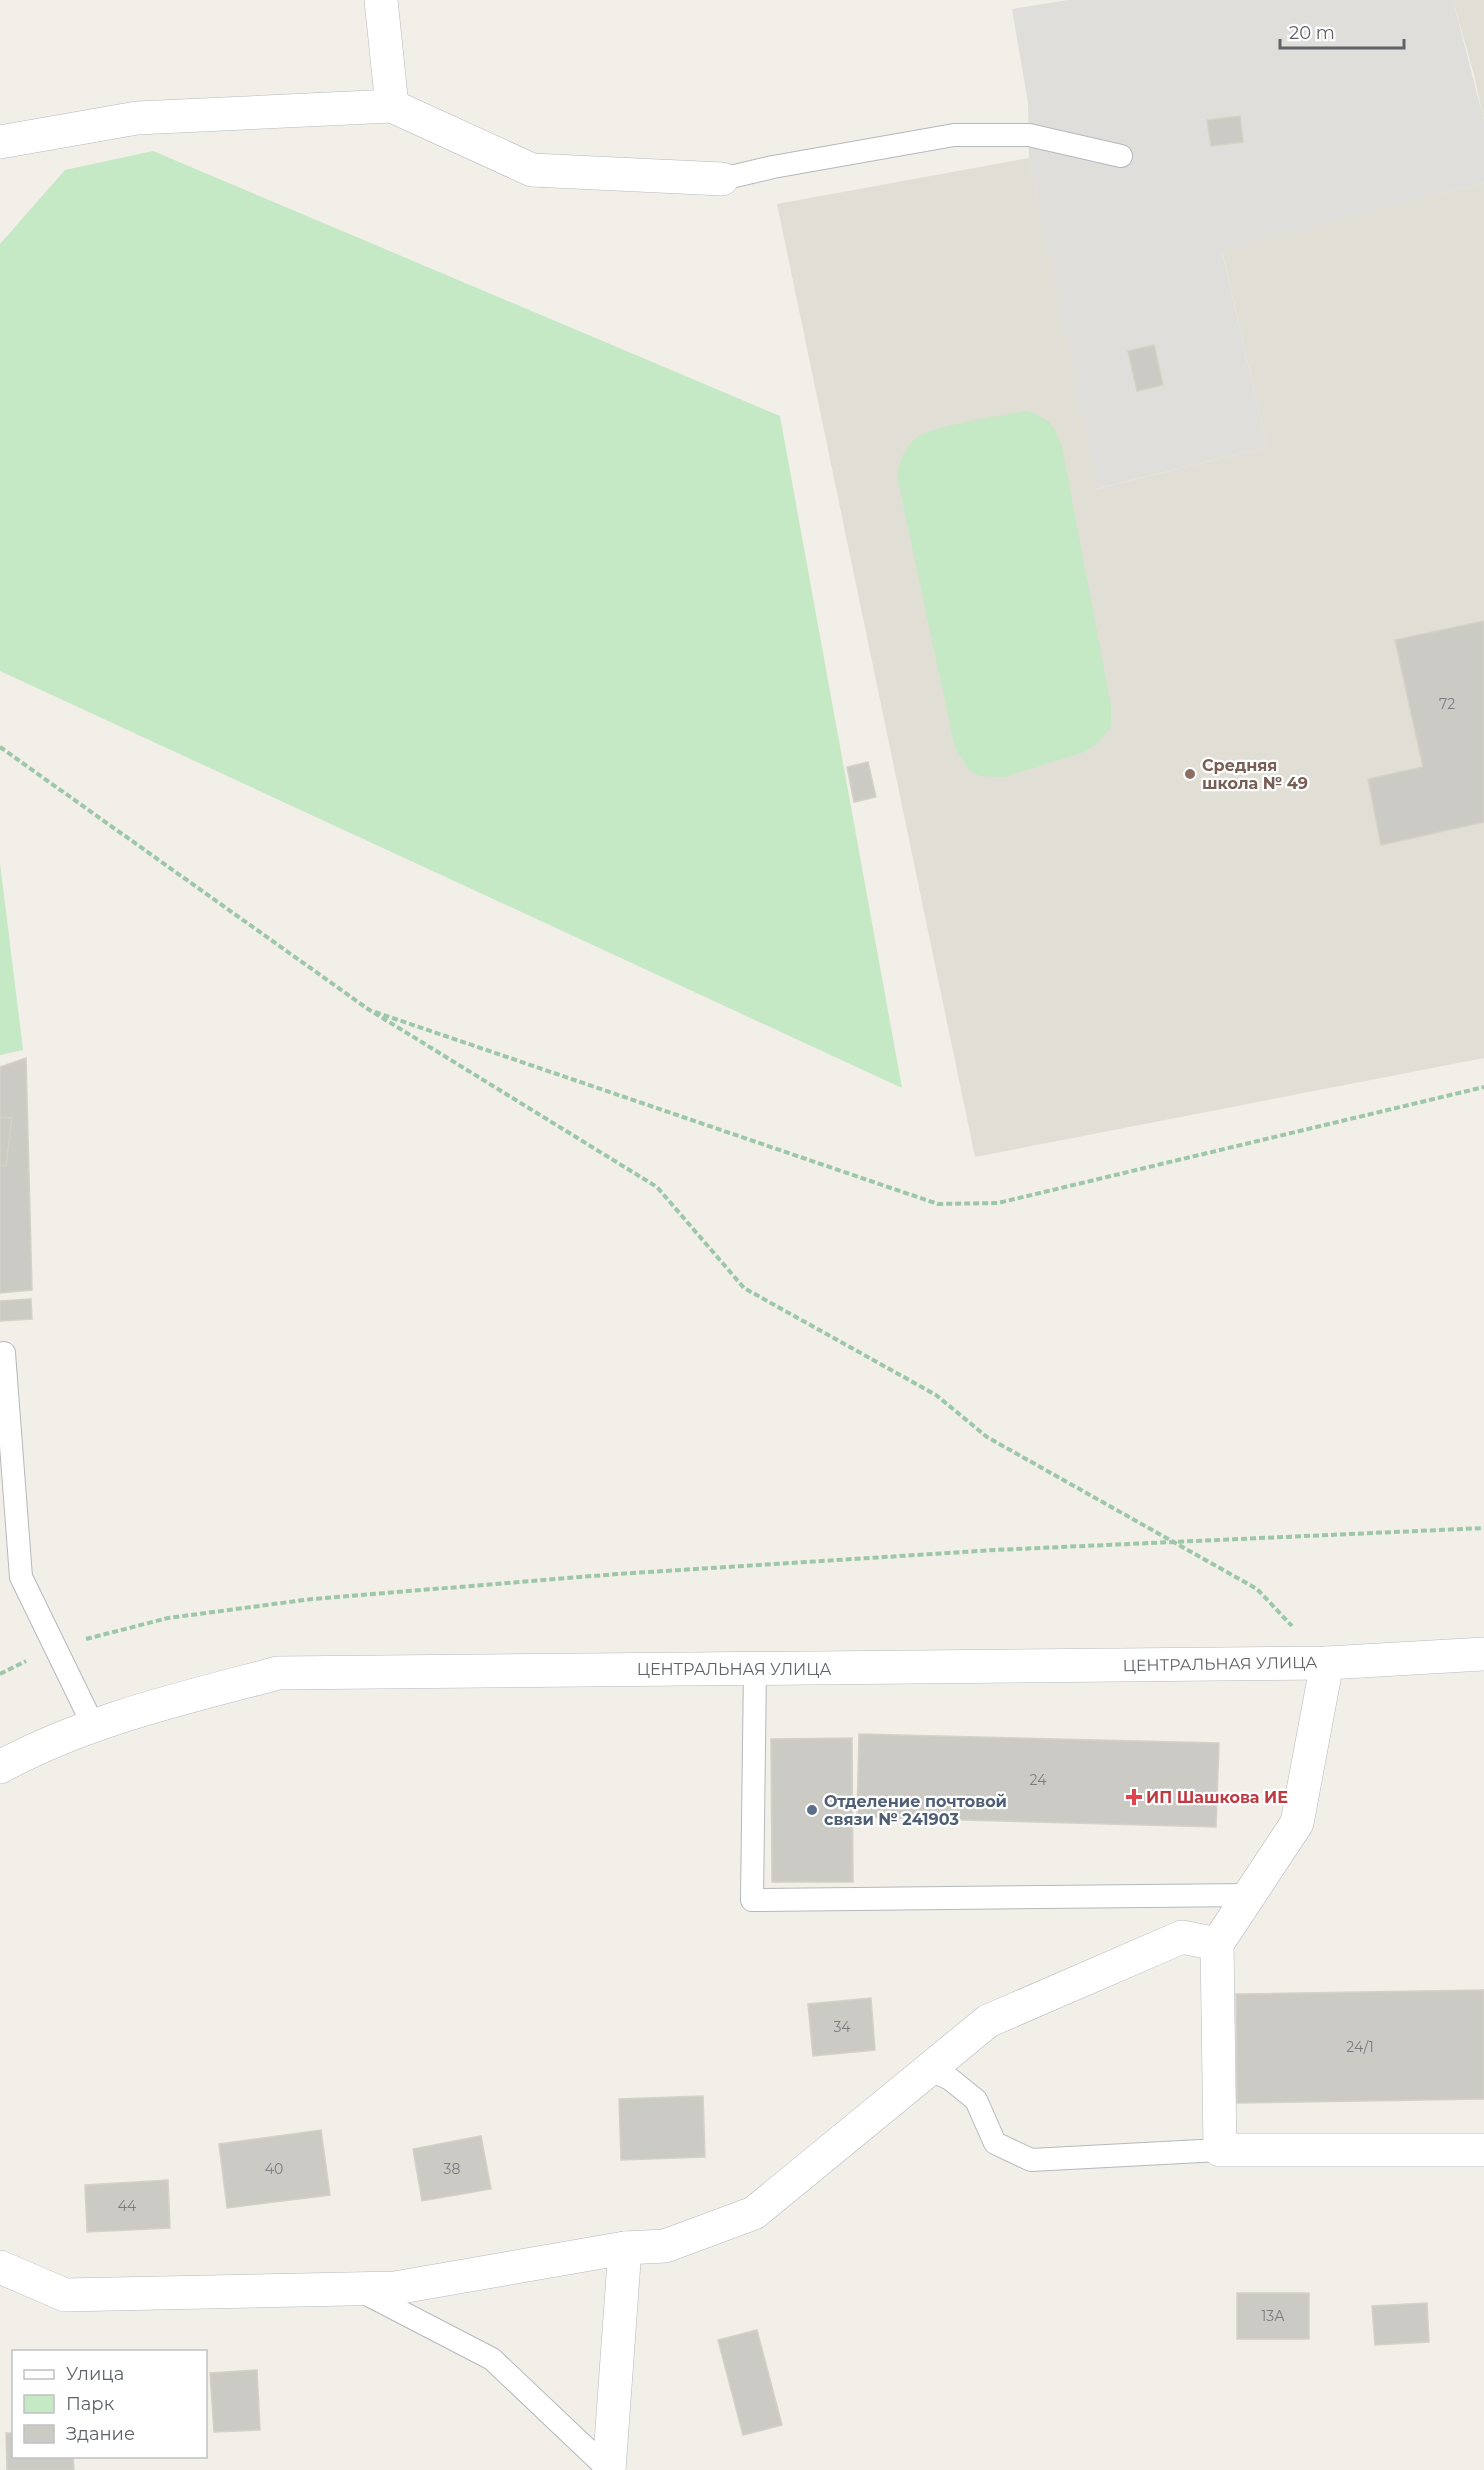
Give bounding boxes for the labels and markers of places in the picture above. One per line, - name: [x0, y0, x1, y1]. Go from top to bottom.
- place label: Средняя школа № 49: [1202, 756, 1308, 793]
- marker: Средняя школа № 49: [1183, 767, 1197, 781]
- place label: ИП Шашкова ИЕ: [1146, 1788, 1288, 1807]
- marker: ИП Шашкова ИЕ: [1127, 1790, 1141, 1804]
- place label: Отделение почтовой связи № 241903: [824, 1792, 1007, 1829]
- marker: Отделение почтовой связи № 241903: [805, 1803, 819, 1817]

